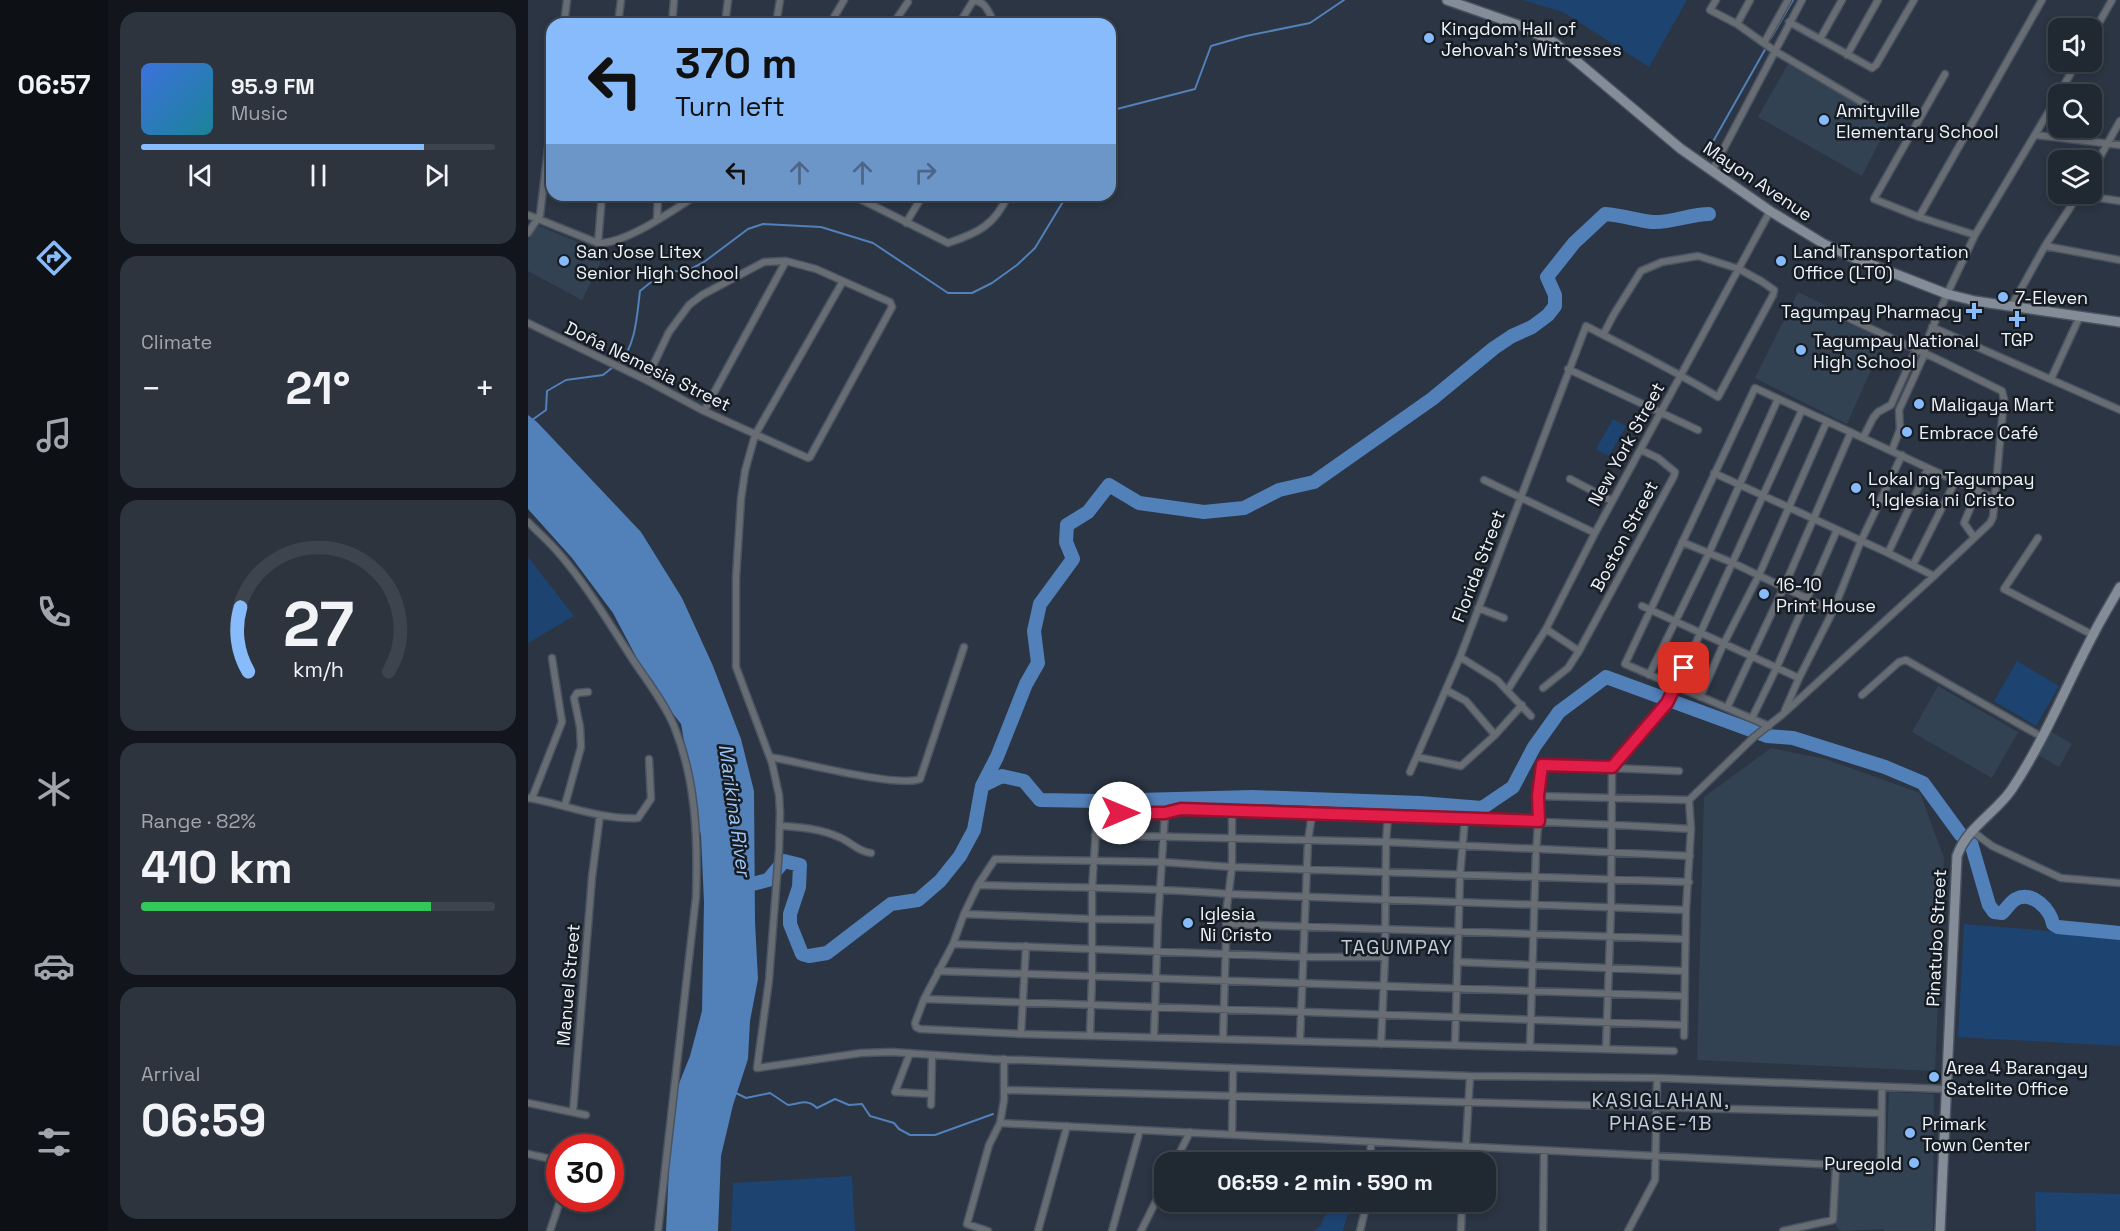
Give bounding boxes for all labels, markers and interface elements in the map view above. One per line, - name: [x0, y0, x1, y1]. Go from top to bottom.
- place label: Kingdom Hall of Jehovah's Witnesses: [1441, 17, 1622, 61]
- map controls: [2048, 18, 2102, 204]
- button: sound: [2048, 18, 2102, 72]
- marker: Kingdom Hall of Jehovah's Witnesses: [1422, 31, 1436, 45]
- text: 370 m: [675, 37, 797, 90]
- icon: left: [576, 42, 654, 120]
- text: 06:57: [17, 67, 91, 102]
- text: 95.9 FM: [231, 72, 315, 100]
- button: search: [2048, 84, 2102, 138]
- text: Turn left: [675, 89, 785, 124]
- place label: Amityville Elementary School: [1836, 99, 1999, 143]
- text: Music: [231, 100, 288, 126]
- marker: Amityville Elementary School: [1817, 113, 1831, 127]
- street label: Mayon Avenue: [1699, 136, 1817, 226]
- button: layers: [2048, 150, 2102, 204]
- icon: left: [720, 156, 753, 189]
- icon: ahead: [783, 156, 816, 189]
- icon: ahead: [846, 156, 879, 189]
- icon: right: [909, 156, 942, 189]
- icon: previous: [184, 159, 217, 192]
- icon: pause: [302, 159, 335, 192]
- icon: next: [420, 159, 453, 192]
- icon: directions: [33, 237, 75, 279]
- place label: San Jose Litex Senior High School: [576, 240, 739, 284]
- place label: Land Transportation Office (LTO): [1793, 240, 1969, 284]
- marker: San Jose Litex Senior High School: [557, 254, 571, 268]
- marker: Land Transportation Office (LTO): [1774, 254, 1788, 268]
- place label: 7-Eleven: [2015, 286, 2088, 309]
- marker: 7-Eleven: [1996, 290, 2010, 304]
- place label: Tagumpay Pharmacy: [1781, 300, 1962, 323]
- marker: Tagumpay Pharmacy: [1967, 304, 1981, 318]
- marker: TGP: [2010, 312, 2024, 326]
- street label: Doña Nemesia Street: [561, 316, 735, 416]
- place label: TGP: [2001, 328, 2034, 351]
- text: Climate: [141, 329, 212, 355]
- place label: Tagumpay National High School: [1813, 329, 1979, 373]
- marker: Tagumpay National High School: [1794, 343, 1808, 357]
- text: 21°: [286, 360, 350, 417]
- text: −: [141, 368, 161, 410]
- text: +: [475, 368, 495, 410]
- street label: New York Street: [1583, 378, 1669, 510]
- place label: Maligaya Mart: [1931, 393, 2054, 416]
- marker: Maligaya Mart: [1912, 397, 1926, 411]
- icon: music: [33, 414, 75, 456]
- place label: Embrace Café: [1919, 421, 2038, 444]
- marker: Embrace Café: [1900, 425, 1914, 439]
- place label: Lokal ng Tagumpay 1, Iglesia ni Cristo: [1868, 467, 2034, 511]
- street label: Boston Street: [1585, 477, 1663, 595]
- marker: Lokal ng Tagumpay 1, Iglesia ni Cristo: [1849, 481, 1863, 495]
- street label: Florida Street: [1446, 507, 1510, 625]
- place label: 16-10 Print House: [1776, 573, 1876, 617]
- text: 27: [282, 586, 354, 665]
- marker: 16-10 Print House: [1757, 587, 1771, 601]
- icon: phone: [33, 591, 75, 633]
- pin: [1658, 642, 1709, 693]
- icon: arrive: [1667, 651, 1700, 684]
- text: km/h: [292, 657, 344, 684]
- water label: Marikina River: [713, 742, 757, 880]
- icon: climate: [33, 768, 75, 810]
- position arrow: [1088, 781, 1152, 845]
- text: Range · 82%: [141, 808, 256, 834]
- text: 410 km: [141, 839, 293, 896]
- street label: Pinatubo Street: [1921, 869, 1951, 1007]
- place label: Iglesia Ni Cristo: [1200, 902, 1272, 946]
- marker: Iglesia Ni Cristo: [1181, 916, 1195, 930]
- street label: Manuel Street: [551, 923, 585, 1047]
- district label: TAGUMPAY: [1341, 934, 1453, 960]
- icon: car: [33, 945, 75, 987]
- place label: Area 4 Barangay Satelite Office: [1946, 1056, 2088, 1100]
- text: Arrival: [141, 1061, 200, 1087]
- marker: Area 4 Barangay Satelite Office: [1927, 1070, 1941, 1084]
- district label: KASIGLAHAN, PHASE-1B: [1591, 1087, 1731, 1136]
- text: 06:59: [141, 1092, 266, 1149]
- place label: Primark Town Center: [1922, 1112, 2030, 1156]
- icon: filters: [33, 1121, 75, 1163]
- marker: Primark Town Center: [1903, 1126, 1917, 1140]
- speed limit sign: 30: [546, 1134, 624, 1212]
- place label: Puregold: [1824, 1152, 1902, 1175]
- marker: Puregold: [1907, 1156, 1921, 1170]
- text: 06:59 · 2 min · 590 m: [1217, 1168, 1433, 1196]

